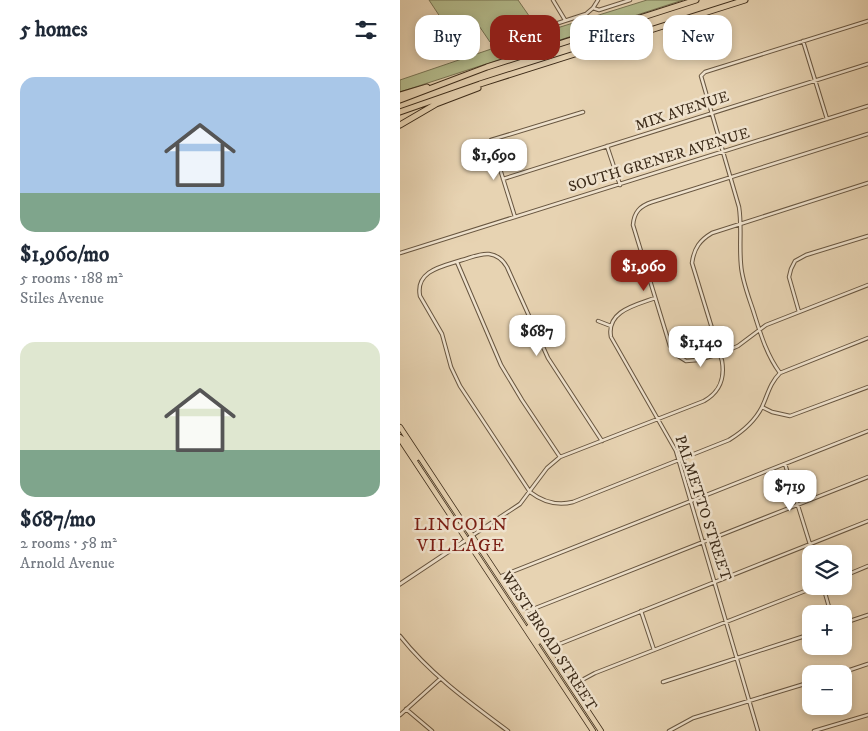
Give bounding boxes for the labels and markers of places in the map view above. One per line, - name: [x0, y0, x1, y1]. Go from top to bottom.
- pin: $1,690: [453, 138, 535, 181]
- pin: $1,960: [603, 250, 685, 292]
- pin: $687: [507, 314, 567, 357]
- pin: $1,140: [660, 326, 742, 368]
- pin: $719: [760, 470, 820, 512]

